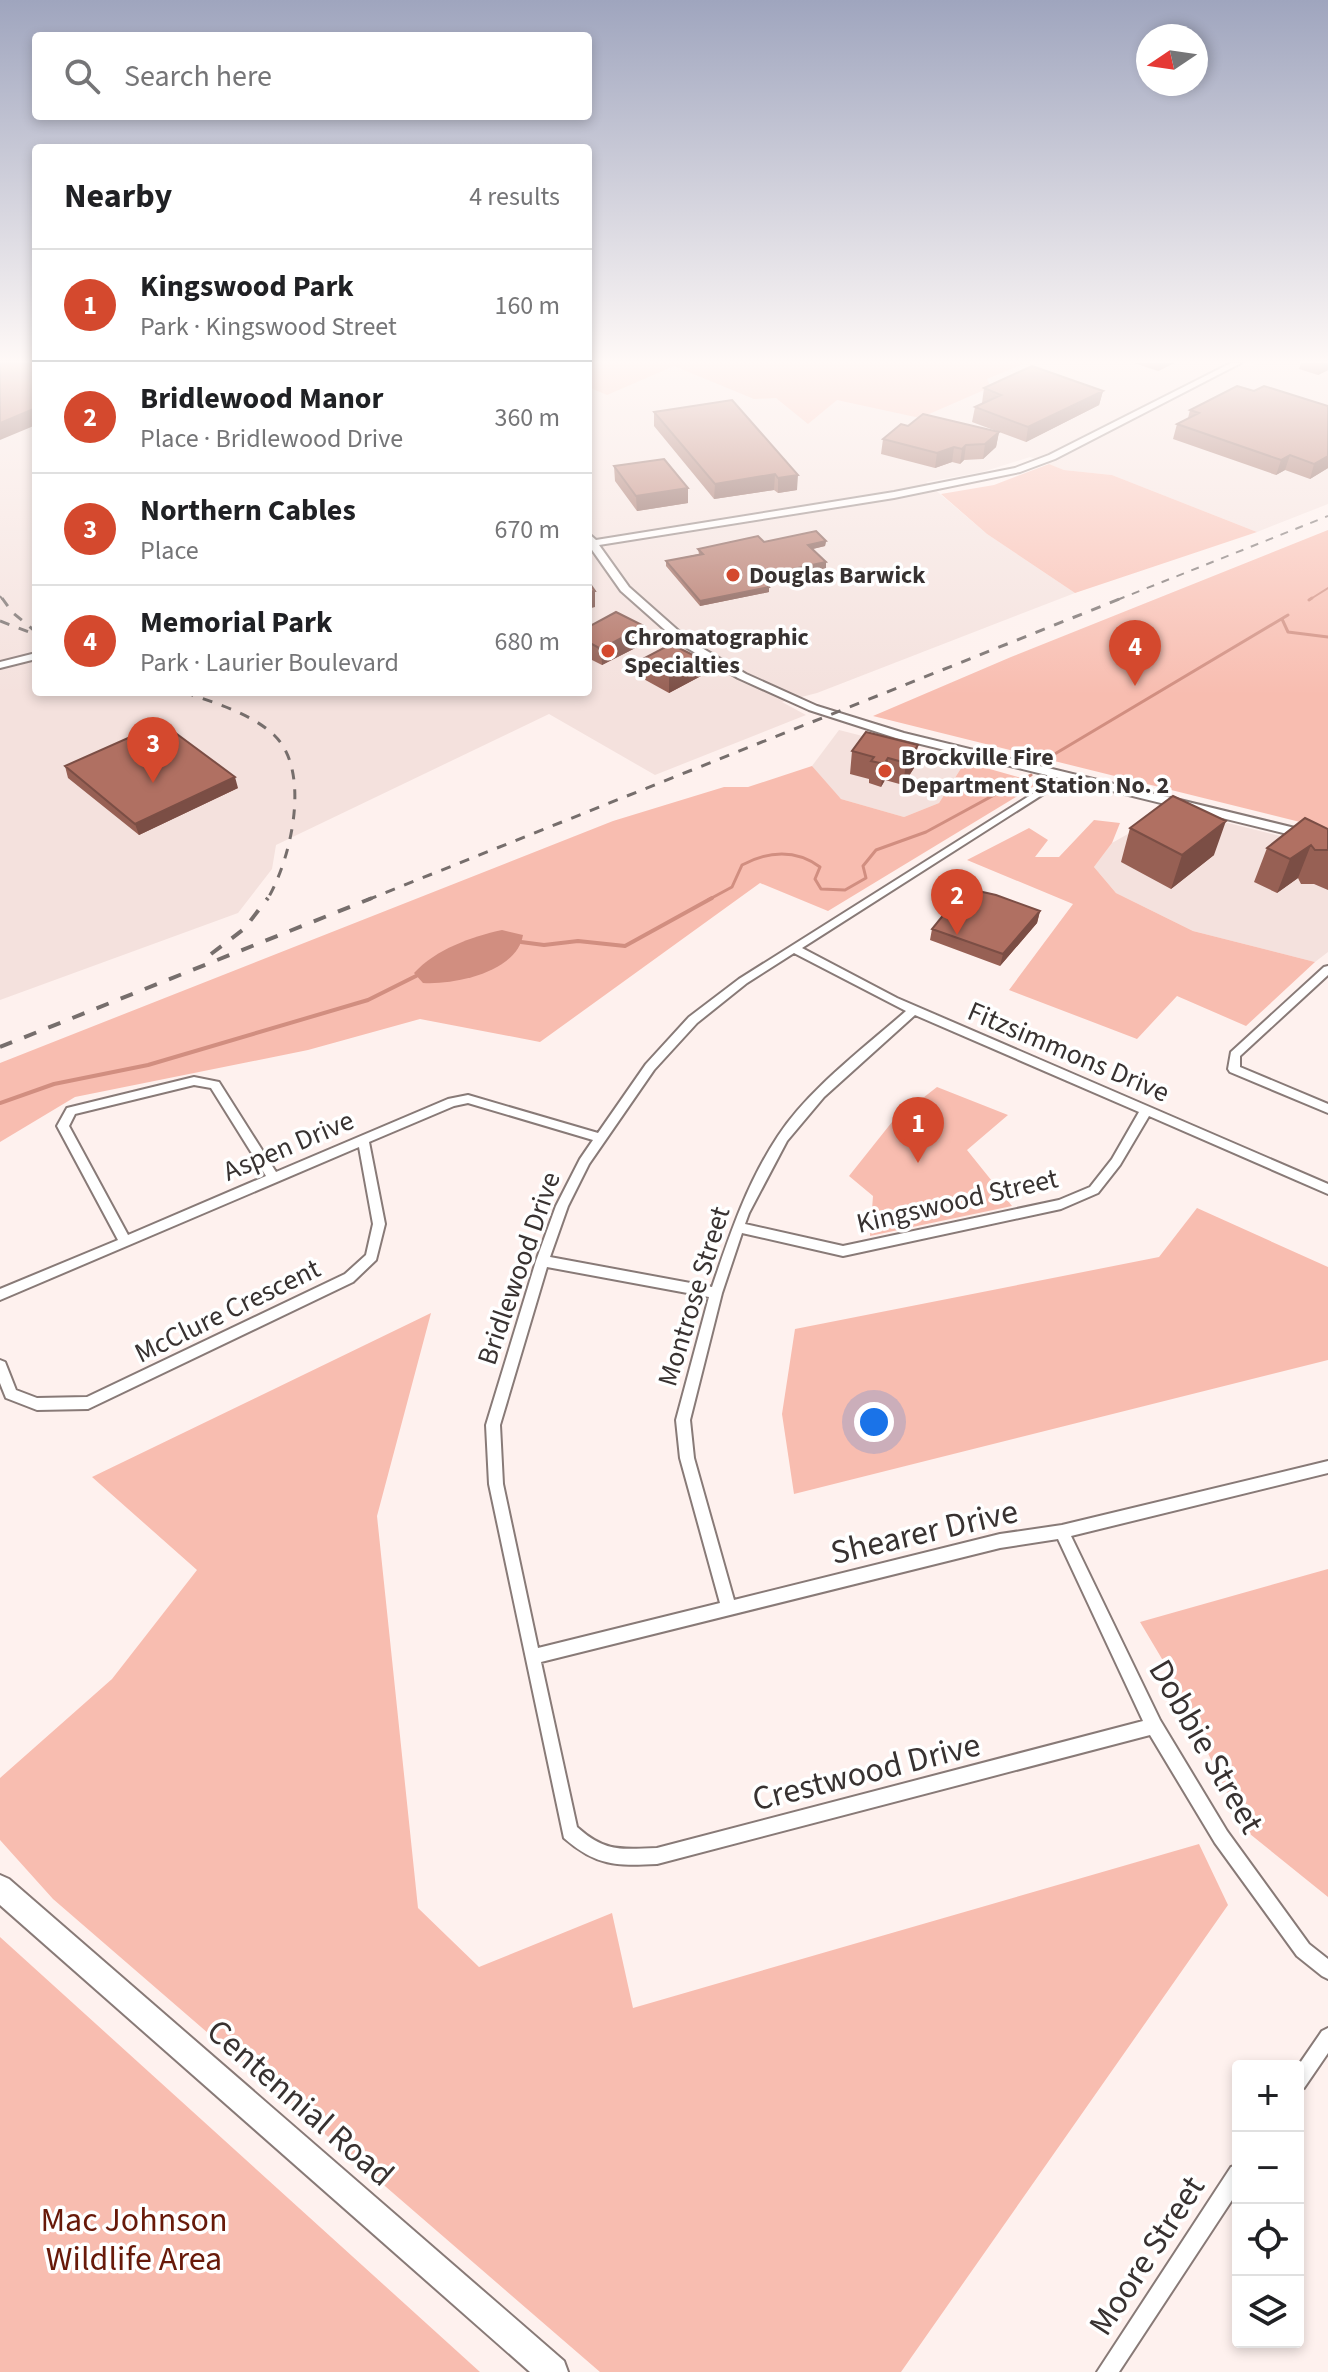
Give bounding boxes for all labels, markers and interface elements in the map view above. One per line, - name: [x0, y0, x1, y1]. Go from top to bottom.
- north arrow: [1136, 24, 1208, 96]
- search box: [32, 32, 592, 120]
- icon: search: [60, 54, 104, 98]
- text: Search here: [124, 55, 272, 98]
- text: Nearby: [64, 172, 172, 221]
- text: 4 results: [469, 178, 560, 215]
- text: Kingswood Park: [140, 265, 354, 308]
- text: 1: [83, 287, 97, 324]
- text: 160 m: [494, 287, 560, 324]
- text: Park · Kingswood Street: [140, 308, 397, 345]
- text: Bridlewood Manor: [140, 377, 383, 420]
- text: 2: [83, 399, 97, 436]
- text: 360 m: [494, 399, 560, 436]
- text: Place · Bridlewood Drive: [140, 420, 403, 457]
- text: Northern Cables: [140, 489, 356, 532]
- text: 3: [83, 511, 97, 548]
- text: 670 m: [494, 511, 560, 548]
- text: Place: [140, 532, 199, 569]
- place label: Douglas Barwick: [749, 558, 926, 593]
- marker: Douglas Barwick: [724, 566, 742, 584]
- text: Memorial Park: [140, 601, 332, 644]
- place label: Chromatographic Specialties: [624, 620, 809, 683]
- pin: 4: [1109, 620, 1161, 686]
- text: 4: [83, 623, 97, 660]
- text: 680 m: [494, 623, 560, 660]
- marker: Chromatographic Specialties: [599, 642, 617, 660]
- text: Park · Laurier Boulevard: [140, 644, 399, 681]
- pin: 3: [127, 717, 179, 783]
- place label: Brockville Fire Department Station No. 2: [901, 740, 1169, 803]
- marker: Brockville Fire Department Station No. 2: [876, 762, 894, 780]
- pin: 2: [931, 869, 983, 935]
- street label: Fitzsimmons Drive: [962, 991, 1176, 1112]
- pin: 1: [892, 1097, 944, 1163]
- street label: Aspen Drive: [217, 1100, 360, 1191]
- street label: Kingswood Street: [852, 1158, 1063, 1244]
- street label: Bridlewood Drive: [467, 1166, 571, 1370]
- street label: Montrose Street: [648, 1201, 740, 1391]
- street label: McClure Crescent: [128, 1248, 328, 1373]
- your location: [854, 1402, 894, 1442]
- street label: Shearer Drive: [826, 1487, 1023, 1578]
- street label: Dobbie Street: [1136, 1650, 1276, 1844]
- street label: Crestwood Drive: [747, 1720, 985, 1824]
- street label: Centennial Road: [196, 2008, 404, 2198]
- map controls: [1232, 2060, 1304, 2348]
- button: +: [1232, 2060, 1304, 2132]
- button: −: [1232, 2132, 1304, 2204]
- street label: Moore Street: [1077, 2166, 1218, 2345]
- park label: Mac Johnson Wildlife Area: [40, 2196, 228, 2284]
- button: locate: [1232, 2204, 1304, 2276]
- button: layers: [1232, 2276, 1304, 2348]

